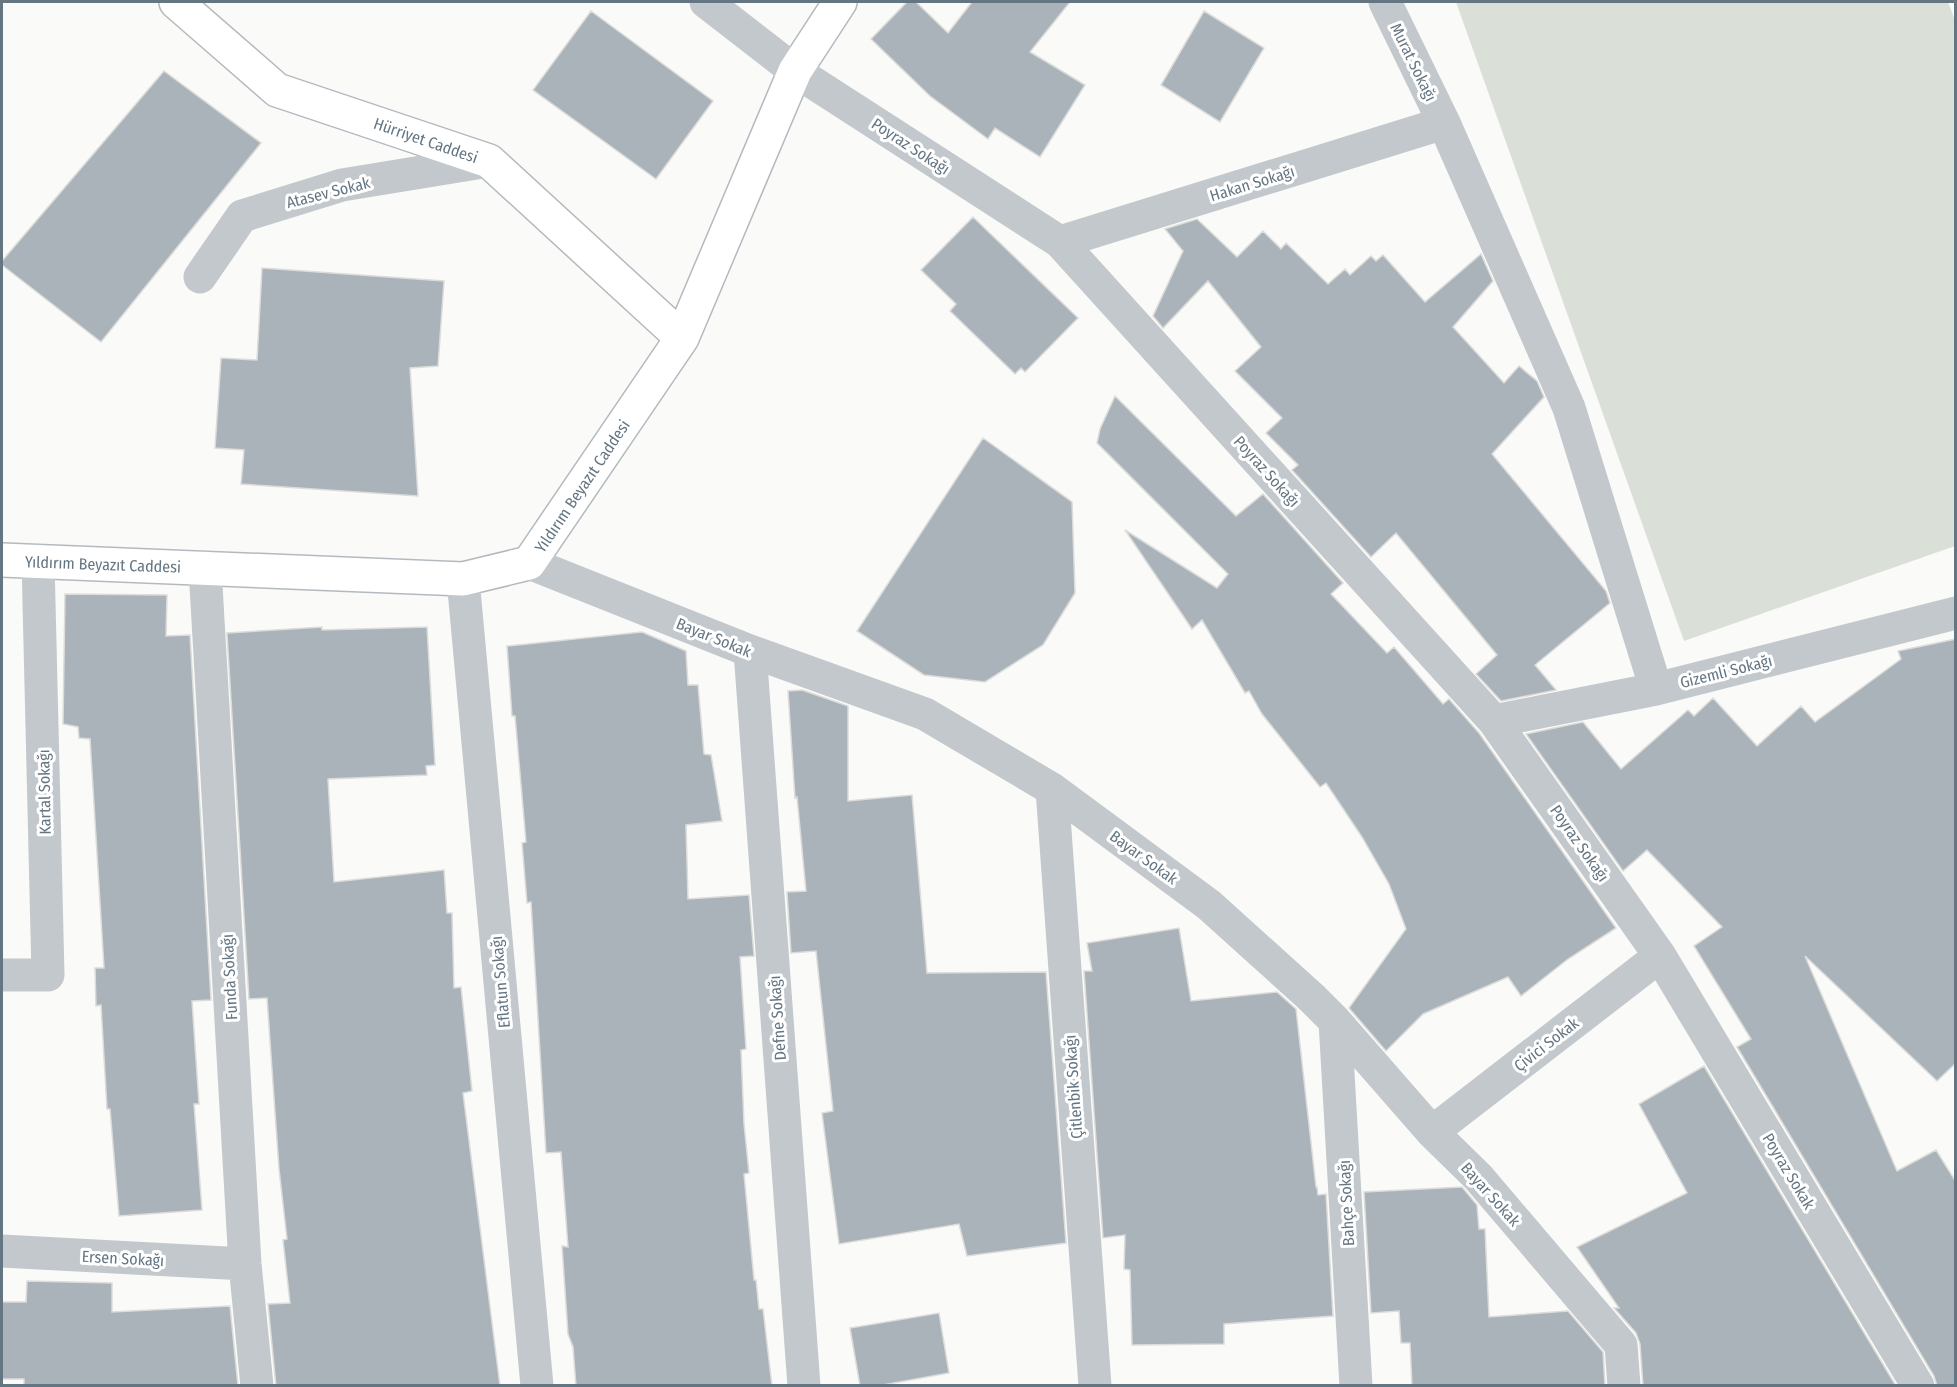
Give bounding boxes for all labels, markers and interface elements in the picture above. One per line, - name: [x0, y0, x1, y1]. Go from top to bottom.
- street label: Murat Sokağı: [1386, 20, 1441, 104]
- street label: Hürriyet Caddesi: [371, 114, 480, 167]
- street label: Poyraz Sokağı: [868, 114, 953, 179]
- street label: Hakan Sokağı: [1207, 162, 1297, 205]
- street label: Atasev Sokak: [284, 173, 373, 212]
- street label: Yıldırım Beyazıt Caddesi: [531, 416, 634, 556]
- street label: Poyraz Sokağı: [1230, 432, 1304, 511]
- street label: Yıldırım Beyazıt Caddesi: [25, 552, 181, 577]
- street label: Bayar Sokak: [673, 614, 755, 661]
- street label: Gizemli Sokağı: [1678, 651, 1774, 692]
- street label: Kartal Sokağı: [34, 749, 55, 835]
- street label: Poyraz Sokağı: [1546, 801, 1613, 885]
- street label: Bayar Sokak: [1106, 826, 1182, 889]
- street label: Funda Sokağı: [218, 933, 241, 1021]
- street label: Eflatun Sokağı: [487, 935, 514, 1029]
- street label: Defne Sokağı: [765, 975, 790, 1061]
- street label: Çivici Sokak: [1510, 1013, 1583, 1076]
- street label: Çitlenbik Sokağı: [1060, 1034, 1088, 1140]
- street label: Poyraz Sokak: [1758, 1130, 1819, 1213]
- street label: Bayar Sokak: [1457, 1159, 1525, 1231]
- street label: Bahçe Sokağı: [1335, 1160, 1358, 1246]
- street label: Ersen Sokağı: [81, 1247, 165, 1270]

